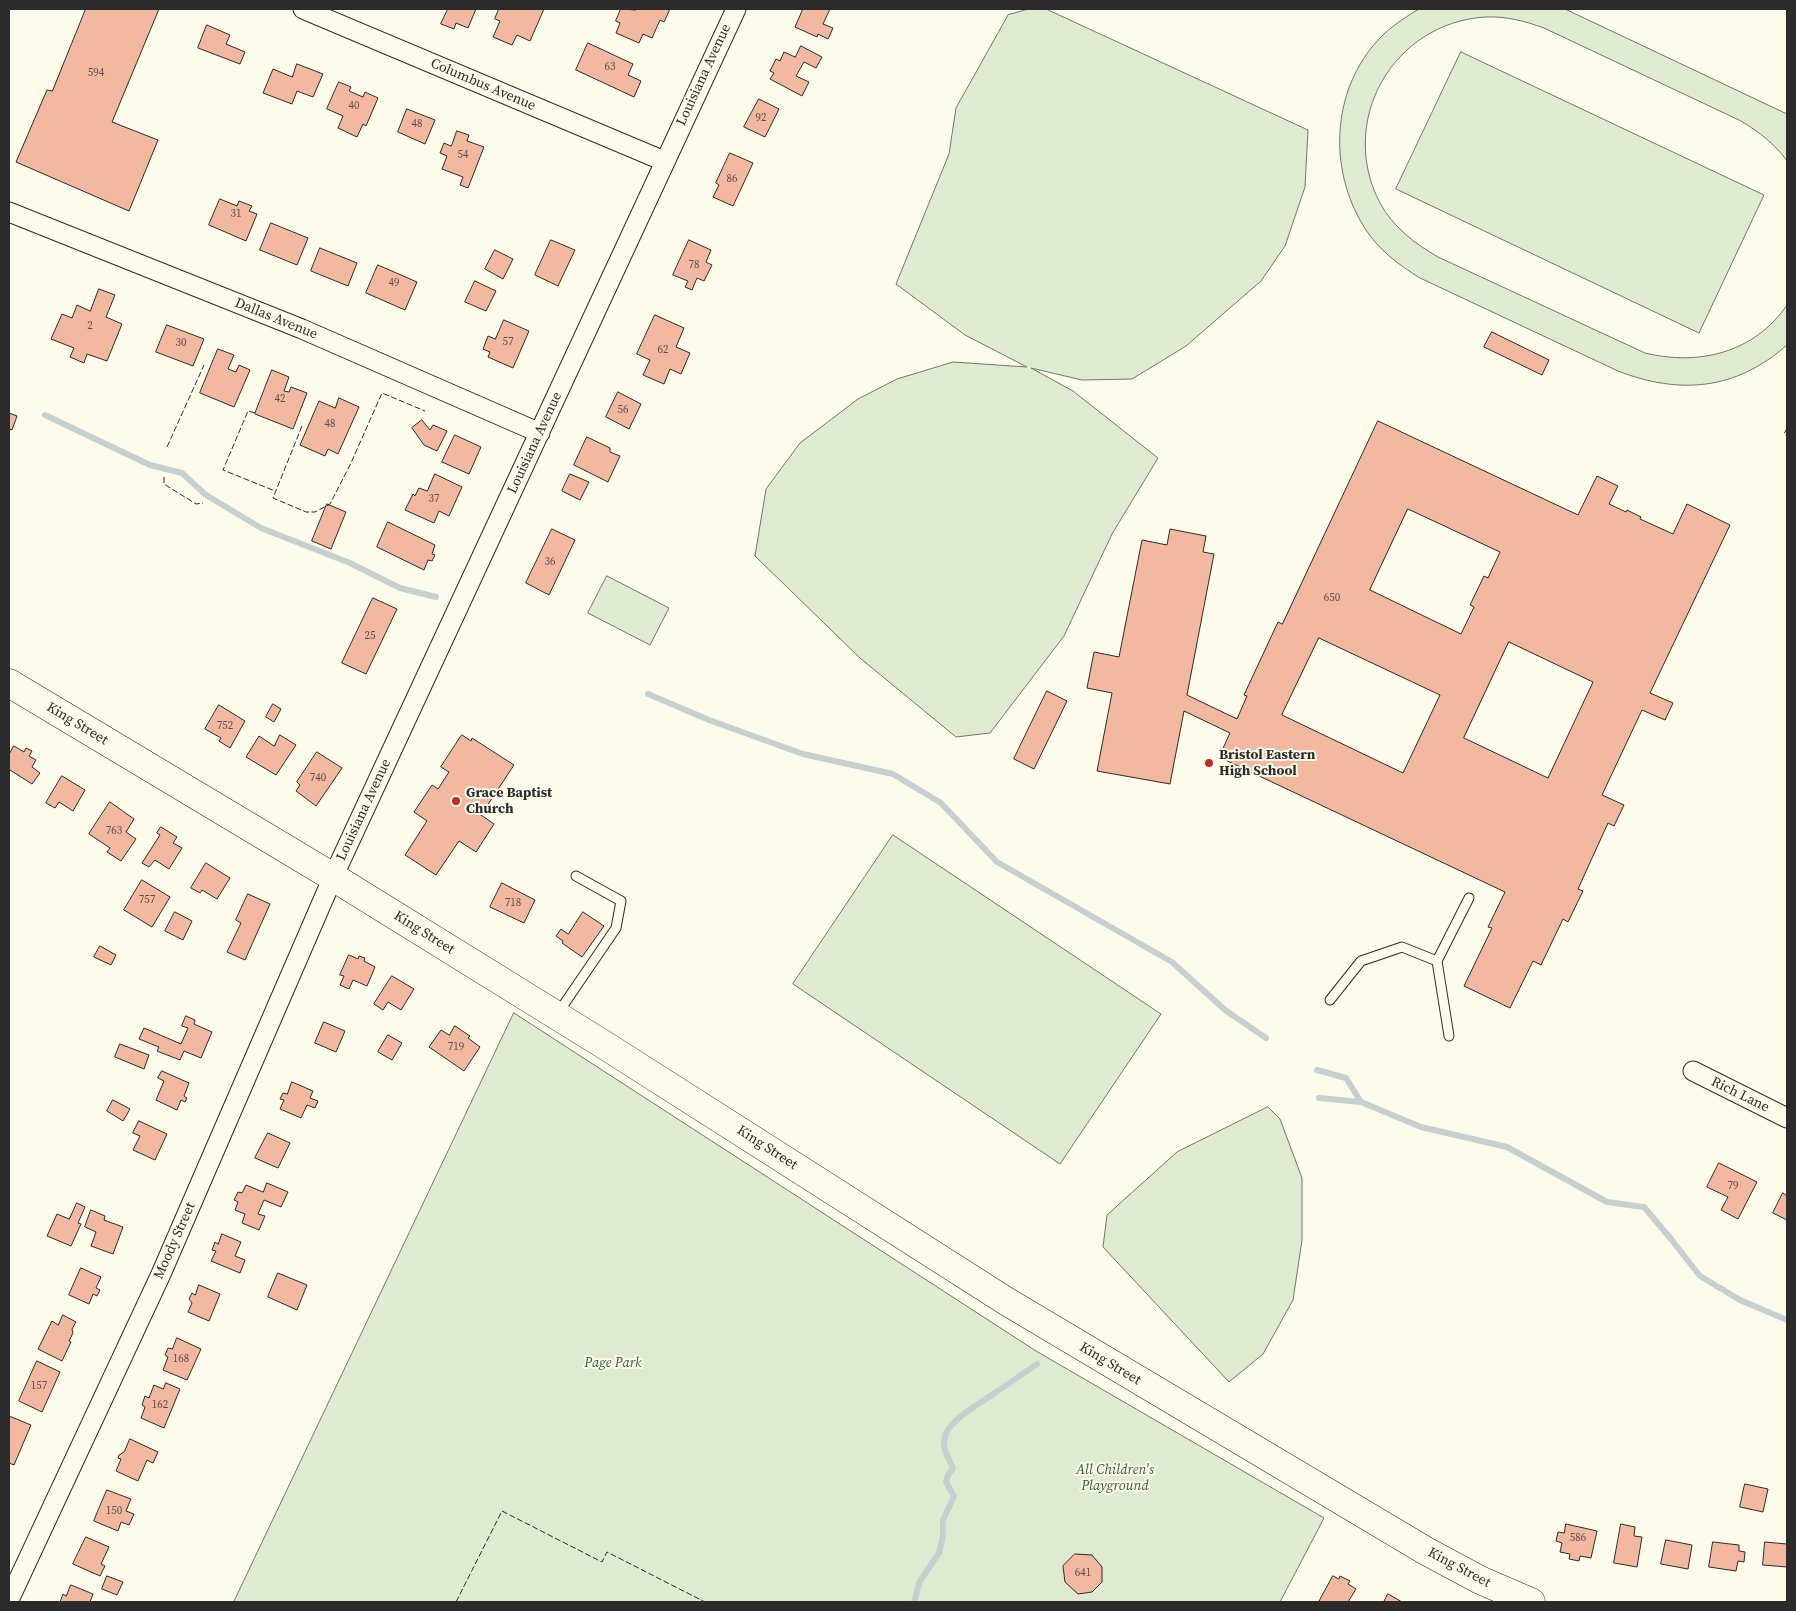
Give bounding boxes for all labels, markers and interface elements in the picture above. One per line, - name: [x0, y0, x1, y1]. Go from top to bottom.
- street label: Louisiana Avenue: [673, 21, 735, 129]
- street label: Columbus Avenue: [428, 55, 538, 115]
- house number: 63: [605, 60, 615, 74]
- house number: 594: [88, 66, 104, 80]
- house number: 40: [349, 99, 359, 113]
- house number: 92: [756, 111, 766, 125]
- house number: 48: [412, 117, 422, 131]
- house number: 54: [458, 148, 468, 162]
- house number: 86: [727, 172, 737, 186]
- house number: 31: [231, 207, 241, 221]
- house number: 78: [689, 258, 699, 272]
- house number: 49: [389, 276, 399, 290]
- street label: Dallas Avenue: [232, 295, 320, 343]
- house number: 2: [87, 319, 93, 333]
- house number: 57: [503, 335, 513, 349]
- house number: 30: [176, 336, 186, 350]
- house number: 62: [658, 343, 668, 357]
- street label: Louisiana Avenue: [504, 389, 566, 497]
- house number: 42: [275, 392, 285, 406]
- house number: 56: [618, 403, 628, 417]
- house number: 48: [325, 417, 335, 431]
- house number: 37: [429, 492, 439, 506]
- house number: 36: [545, 555, 555, 569]
- house number: 650: [1324, 591, 1340, 605]
- house number: 25: [365, 629, 375, 643]
- street label: King Street: [43, 699, 111, 749]
- house number: 752: [217, 719, 233, 733]
- place label: Bristol Eastern High School: [1219, 747, 1315, 780]
- street label: Louisiana Avenue: [333, 756, 395, 864]
- marker: Bristol Eastern High School: [1203, 757, 1215, 769]
- house number: 740: [310, 771, 326, 785]
- place label: Grace Baptist Church: [466, 785, 552, 818]
- marker: Grace Baptist Church: [450, 795, 462, 807]
- house number: 763: [106, 824, 122, 838]
- house number: 757: [139, 893, 155, 907]
- house number: 718: [505, 896, 521, 910]
- street label: King Street: [390, 908, 458, 958]
- house number: 719: [448, 1040, 464, 1054]
- street label: Rich Lane: [1708, 1074, 1772, 1116]
- street label: King Street: [734, 1122, 800, 1174]
- house number: 79: [1728, 1179, 1738, 1193]
- street label: Moody Street: [151, 1200, 199, 1282]
- street label: King Street: [1076, 1339, 1144, 1389]
- house number: 168: [173, 1352, 189, 1366]
- park label: Page Park: [584, 1355, 642, 1371]
- house number: 157: [31, 1379, 47, 1393]
- house number: 162: [152, 1398, 168, 1412]
- park label: All Children's Playground: [1076, 1462, 1154, 1494]
- house number: 150: [106, 1504, 122, 1518]
- house number: 586: [1570, 1531, 1586, 1545]
- street label: King Street: [1425, 1544, 1493, 1592]
- house number: 641: [1075, 1566, 1091, 1580]

